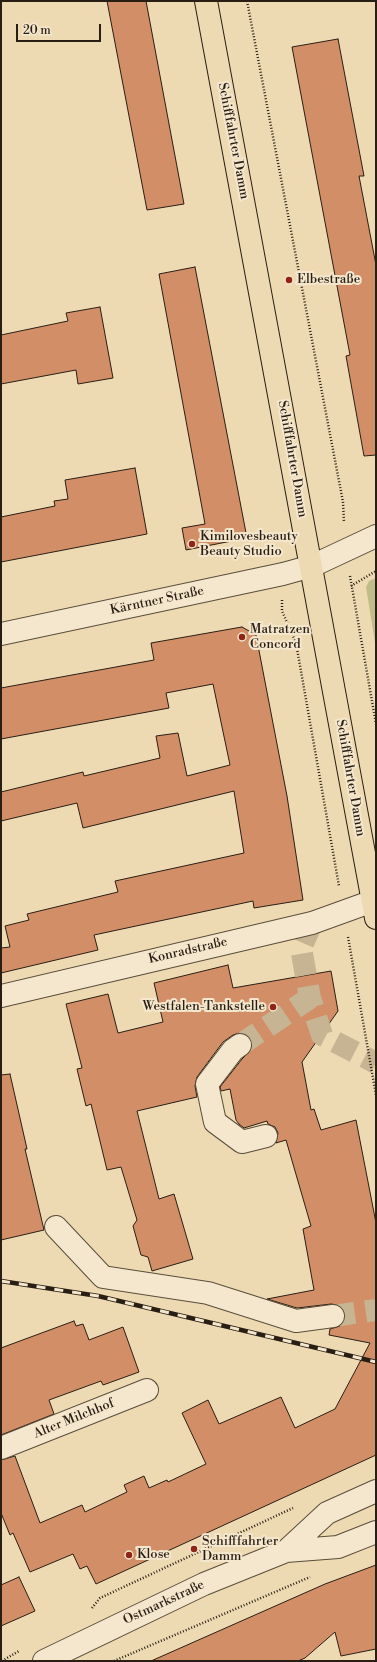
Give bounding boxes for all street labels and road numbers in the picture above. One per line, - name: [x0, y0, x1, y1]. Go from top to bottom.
- street label: Schifffahrter Damm: [214, 81, 252, 201]
- street label: Schifffahrter Damm: [274, 399, 310, 519]
- street label: Kärntner Straße: [109, 583, 205, 619]
- street label: Schifffahrter Damm: [332, 718, 368, 838]
- street label: Konradstraße: [147, 934, 229, 968]
- street label: Alter Milchhof: [31, 1396, 117, 1442]
- street label: Ostmarkstraße: [121, 1577, 207, 1629]

